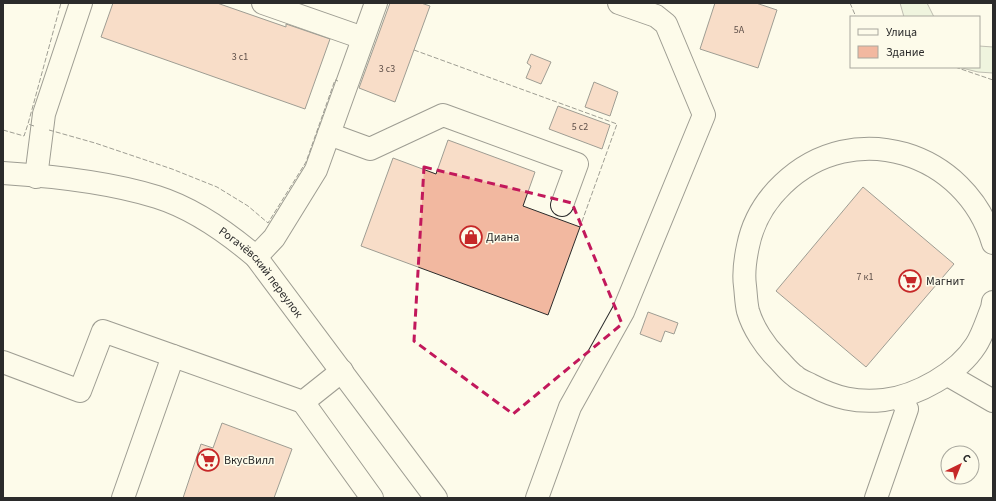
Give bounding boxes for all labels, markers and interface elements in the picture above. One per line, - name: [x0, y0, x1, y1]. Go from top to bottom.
- legend: [850, 16, 980, 68]
- house number: 5А: [734, 23, 745, 37]
- text: Улица: [886, 24, 917, 41]
- text: Здание: [886, 44, 925, 61]
- house number: 3 с1: [232, 50, 248, 64]
- house number: 3 с3: [379, 62, 395, 76]
- house number: 5 с2: [572, 120, 588, 134]
- street label: Рогачёвский переулок: [215, 223, 307, 321]
- shop icon: Диана: [458, 224, 484, 250]
- place label: Диана: [486, 229, 519, 246]
- supermarket icon: Магнит: [897, 268, 923, 294]
- house number: 7 к1: [857, 270, 873, 284]
- place label: Магнит: [926, 273, 965, 290]
- north arrow: [940, 445, 980, 485]
- supermarket icon: ВкусВилл: [195, 447, 221, 473]
- text: С: [959, 450, 974, 466]
- place label: ВкусВилл: [224, 452, 274, 469]

